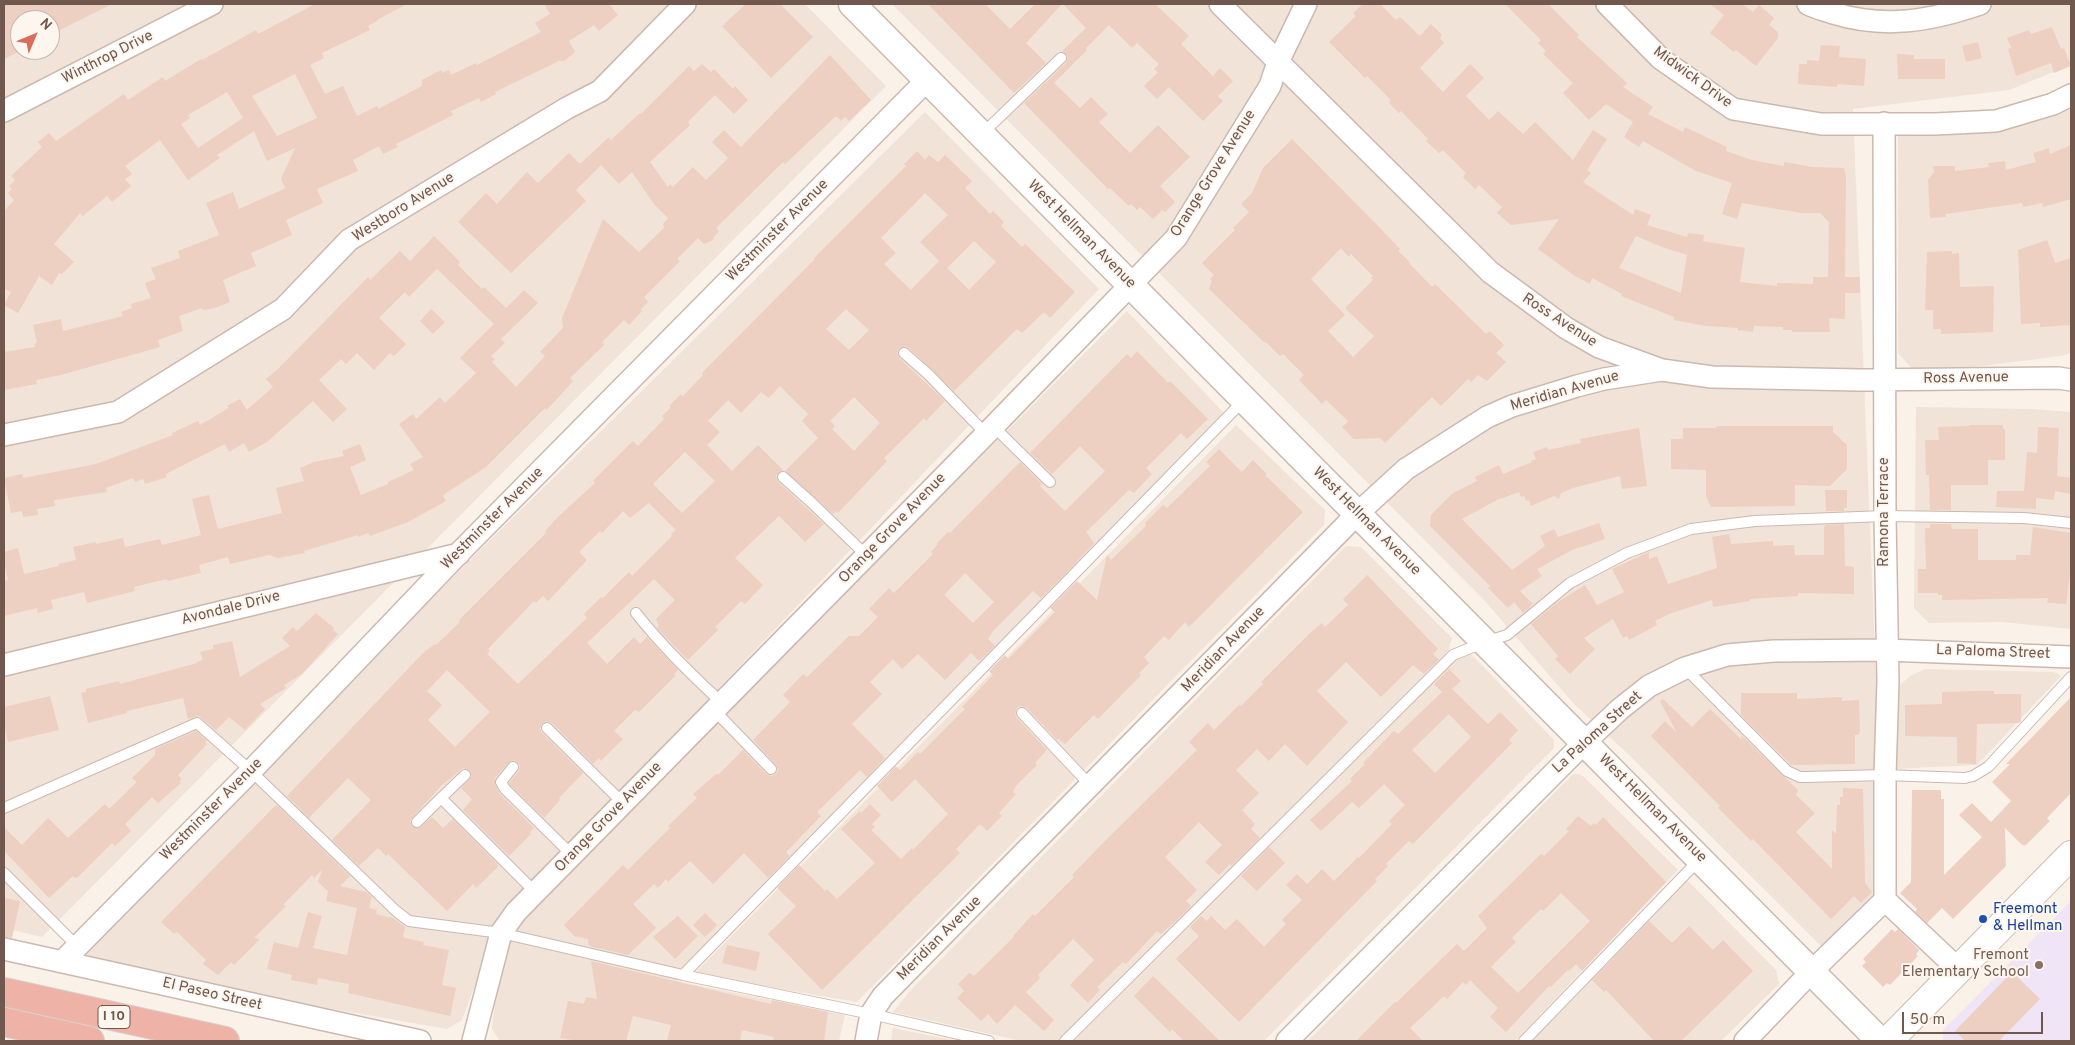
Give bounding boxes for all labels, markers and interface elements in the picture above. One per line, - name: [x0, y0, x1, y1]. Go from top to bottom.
- north arrow: [10, 10, 60, 60]
- text: N: [36, 15, 55, 34]
- street label: Winthrop Drive: [59, 27, 157, 89]
- street label: Midwick Drive: [1649, 43, 1735, 113]
- street label: Orange Grove Avenue: [1168, 107, 1260, 241]
- street label: Westboro Avenue: [350, 169, 458, 247]
- street label: Westminster Avenue: [723, 176, 833, 286]
- street label: West Hellman Avenue: [1023, 177, 1139, 293]
- street label: Ross Avenue: [1518, 290, 1600, 352]
- street label: Meridian Avenue: [1509, 368, 1621, 416]
- street label: Ross Avenue: [1923, 369, 2009, 389]
- street label: Ramona Terrace: [1876, 457, 1894, 567]
- street label: Westminster Avenue: [438, 464, 548, 574]
- street label: West Hellman Avenue: [1308, 464, 1424, 580]
- street label: Orange Grove Avenue: [836, 470, 950, 588]
- street label: Avondale Drive: [180, 588, 282, 630]
- street label: Meridian Avenue: [1179, 603, 1269, 697]
- street label: La Paloma Street: [1935, 642, 2051, 664]
- street label: La Paloma Street: [1549, 688, 1647, 778]
- street label: West Hellman Avenue: [1594, 751, 1710, 867]
- street label: Westminster Avenue: [157, 755, 267, 865]
- street label: Orange Grove Avenue: [552, 759, 666, 877]
- street label: Meridian Avenue: [894, 893, 986, 985]
- place label: Freemont & Hellman: [1993, 901, 2062, 936]
- marker: Freemont & Hellman: [1977, 913, 1989, 925]
- place label: Fremont Elementary School: [1902, 947, 2029, 982]
- marker: Fremont Elementary School: [2033, 959, 2045, 971]
- street label: El Paseo Street: [160, 975, 264, 1015]
- scale bar: [1905, 1002, 2046, 1034]
- road number: I 10: [98, 1006, 130, 1028]
- text: 50 m: [1910, 1011, 1945, 1030]

